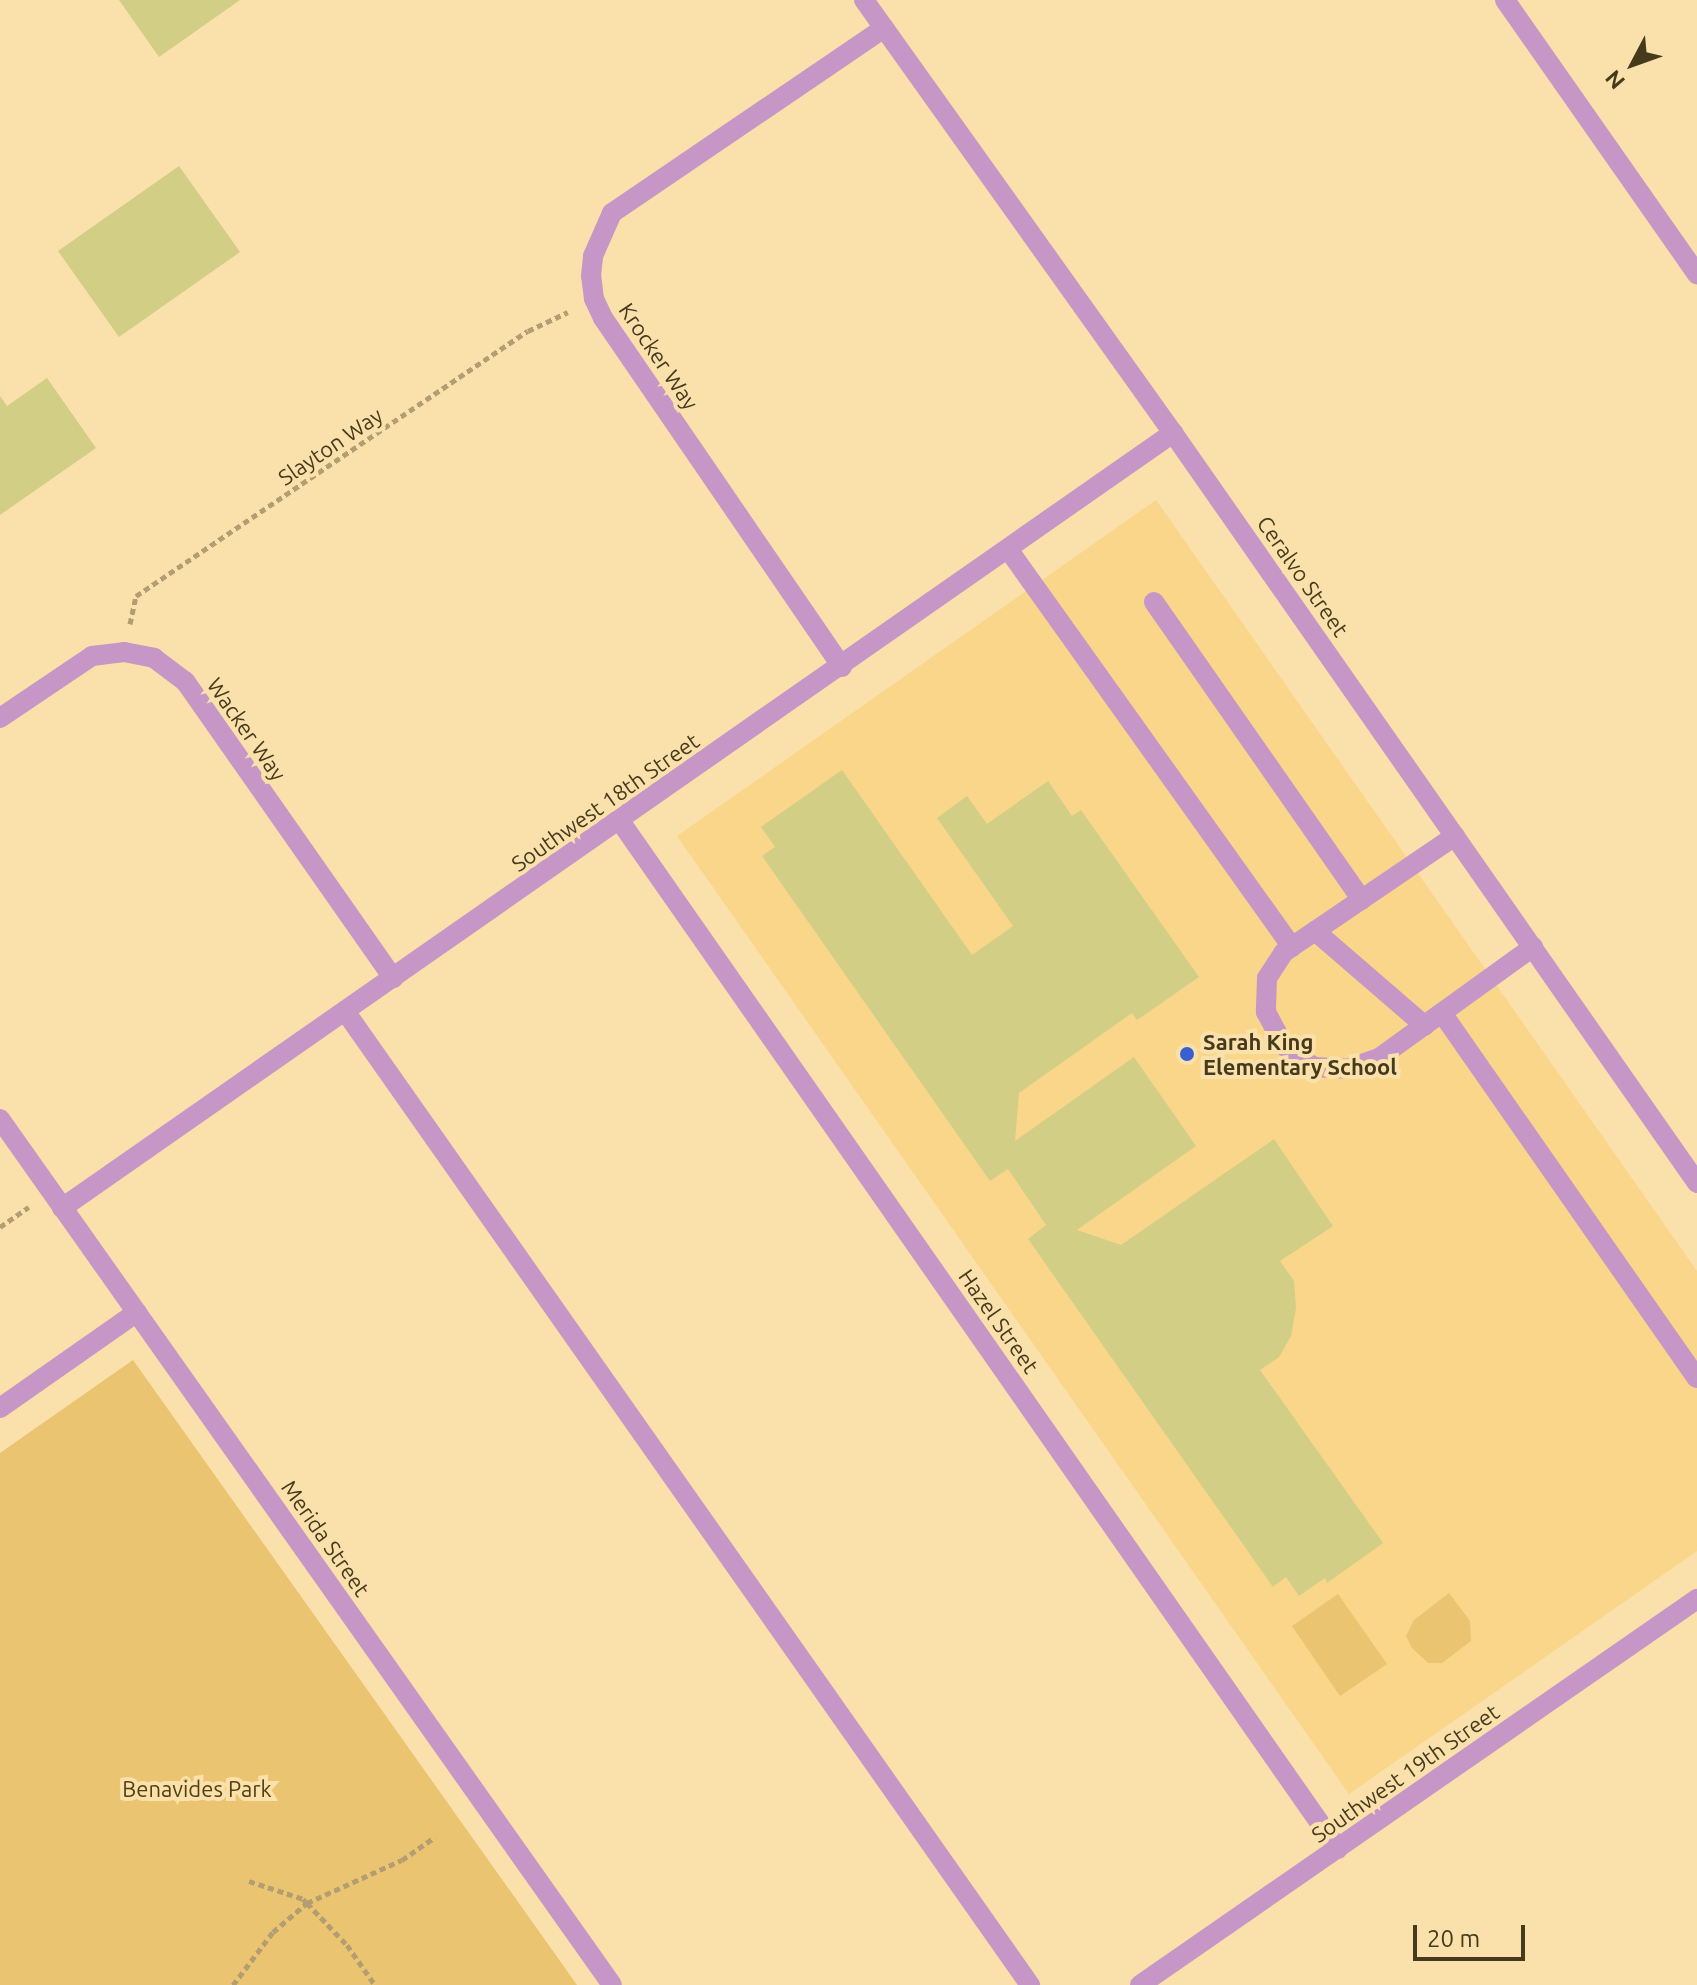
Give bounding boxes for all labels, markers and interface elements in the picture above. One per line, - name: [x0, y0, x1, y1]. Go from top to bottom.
- north arrow: [1593, 24, 1673, 104]
- text: N: [1600, 66, 1629, 94]
- street label: Krocker Way: [614, 298, 704, 414]
- street label: Slayton Way: [273, 401, 387, 491]
- street label: Ceralvo Street: [1252, 511, 1354, 641]
- street label: Wacker Way: [202, 672, 292, 786]
- street label: Southwest 18th Street: [506, 727, 704, 877]
- place label: Sarah King Elementary School: [1203, 1028, 1397, 1080]
- marker: Sarah King Elementary School: [1178, 1045, 1196, 1063]
- street label: Hazel Street: [954, 1264, 1044, 1378]
- street label: Merida Street: [276, 1475, 376, 1601]
- street label: Southwest 19th Street: [1306, 1698, 1504, 1848]
- park label: Benavides Park: [122, 1776, 272, 1802]
- scale bar: [1417, 1909, 1529, 1959]
- text: 20 m: [1427, 1925, 1480, 1952]

